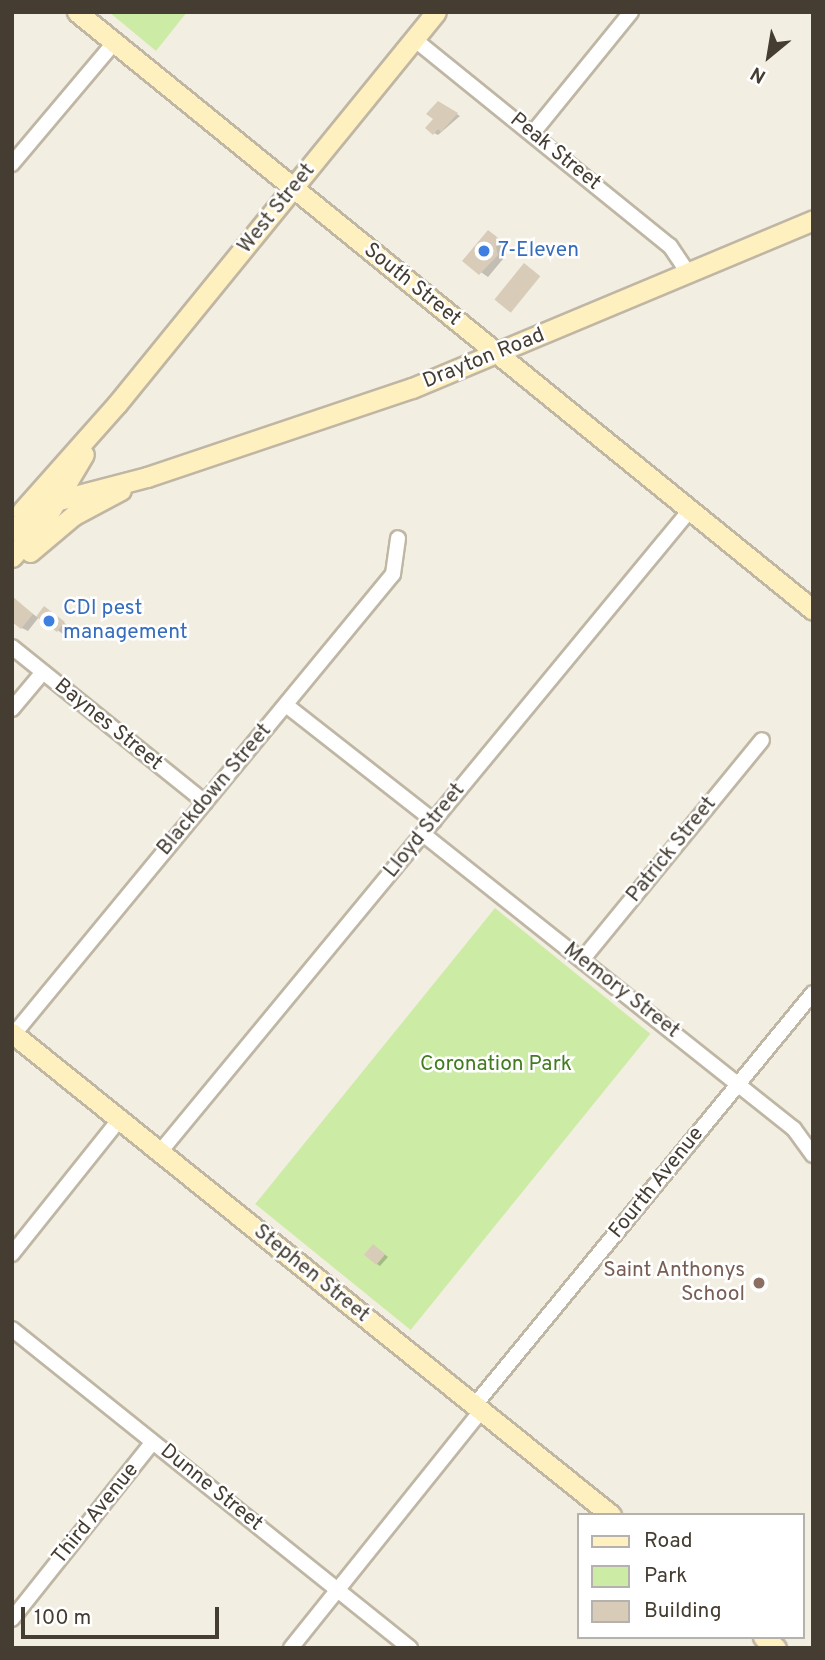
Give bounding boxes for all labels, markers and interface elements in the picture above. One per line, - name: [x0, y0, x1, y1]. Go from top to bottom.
- north arrow: [734, 21, 804, 91]
- text: N: [747, 60, 770, 88]
- street label: Peak Street: [505, 108, 605, 196]
- street label: West Street: [233, 159, 321, 259]
- street label: South Street: [358, 238, 466, 332]
- place label: 7-Eleven: [498, 238, 579, 264]
- marker: 7-Eleven: [476, 243, 492, 259]
- street label: Drayton Road: [419, 323, 549, 395]
- place label: CDI pest management: [63, 596, 188, 646]
- marker: CDI pest management: [41, 613, 57, 629]
- street label: Baynes Street: [49, 674, 167, 776]
- street label: Blackdown Street: [152, 719, 278, 861]
- street label: Lloyd Street: [379, 779, 471, 883]
- street label: Patrick Street: [622, 792, 722, 908]
- street label: Memory Street: [558, 938, 684, 1044]
- park label: Coronation Park: [420, 1052, 572, 1078]
- street label: Fourth Avenue: [604, 1122, 710, 1244]
- street label: Stephen Street: [248, 1220, 374, 1328]
- place label: Saint Anthonys School: [602, 1258, 745, 1308]
- marker: Saint Anthonys School: [751, 1275, 767, 1291]
- street label: Dunne Street: [155, 1439, 267, 1537]
- street label: Third Avenue: [47, 1458, 145, 1570]
- legend: [576, 1513, 804, 1639]
- text: Road: [644, 1528, 693, 1555]
- text: Park: [644, 1563, 687, 1590]
- scale bar: [24, 1594, 222, 1638]
- text: Building: [644, 1598, 722, 1625]
- text: 100 m: [34, 1605, 91, 1632]

